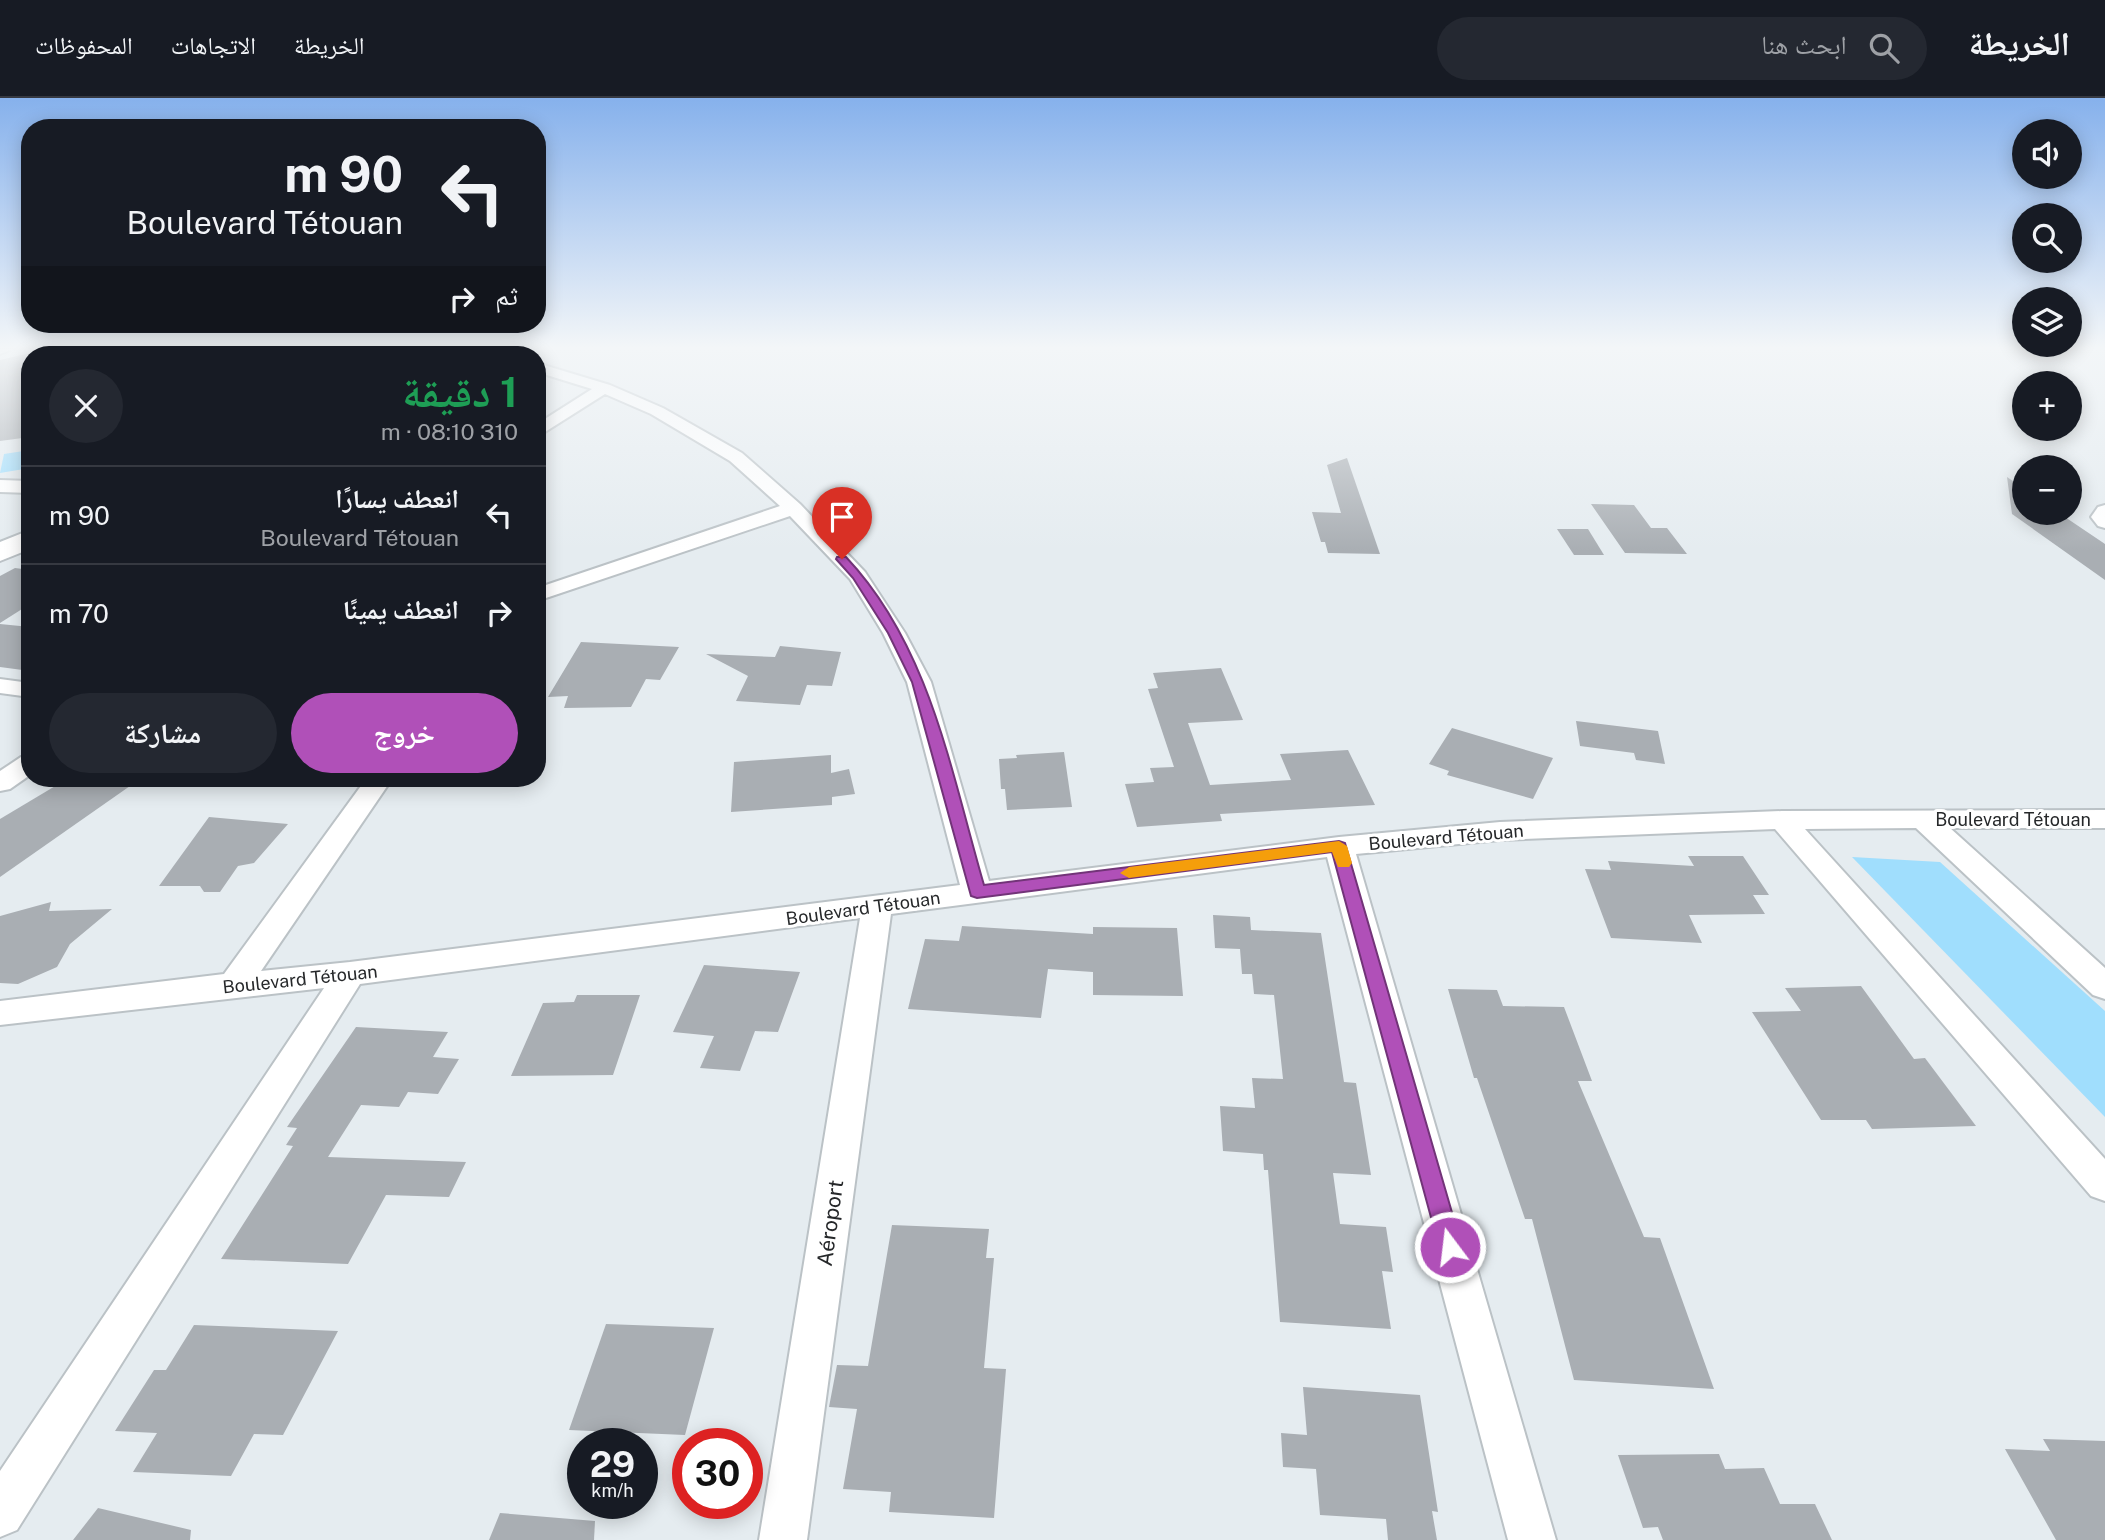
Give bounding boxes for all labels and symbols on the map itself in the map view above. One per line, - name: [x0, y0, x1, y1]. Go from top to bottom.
- pin: [812, 487, 872, 559]
- street label: Boulevard Tétouan: [1935, 809, 2091, 830]
- street label: Boulevard Tétouan: [1368, 820, 1524, 854]
- street label: Boulevard Tétouan: [784, 887, 942, 929]
- street label: Boulevard Tétouan: [222, 960, 378, 998]
- street label: Aéroport: [812, 1178, 848, 1268]
- position arrow: [1413, 1210, 1487, 1284]
- speed limit sign: 30: [672, 1428, 763, 1519]

